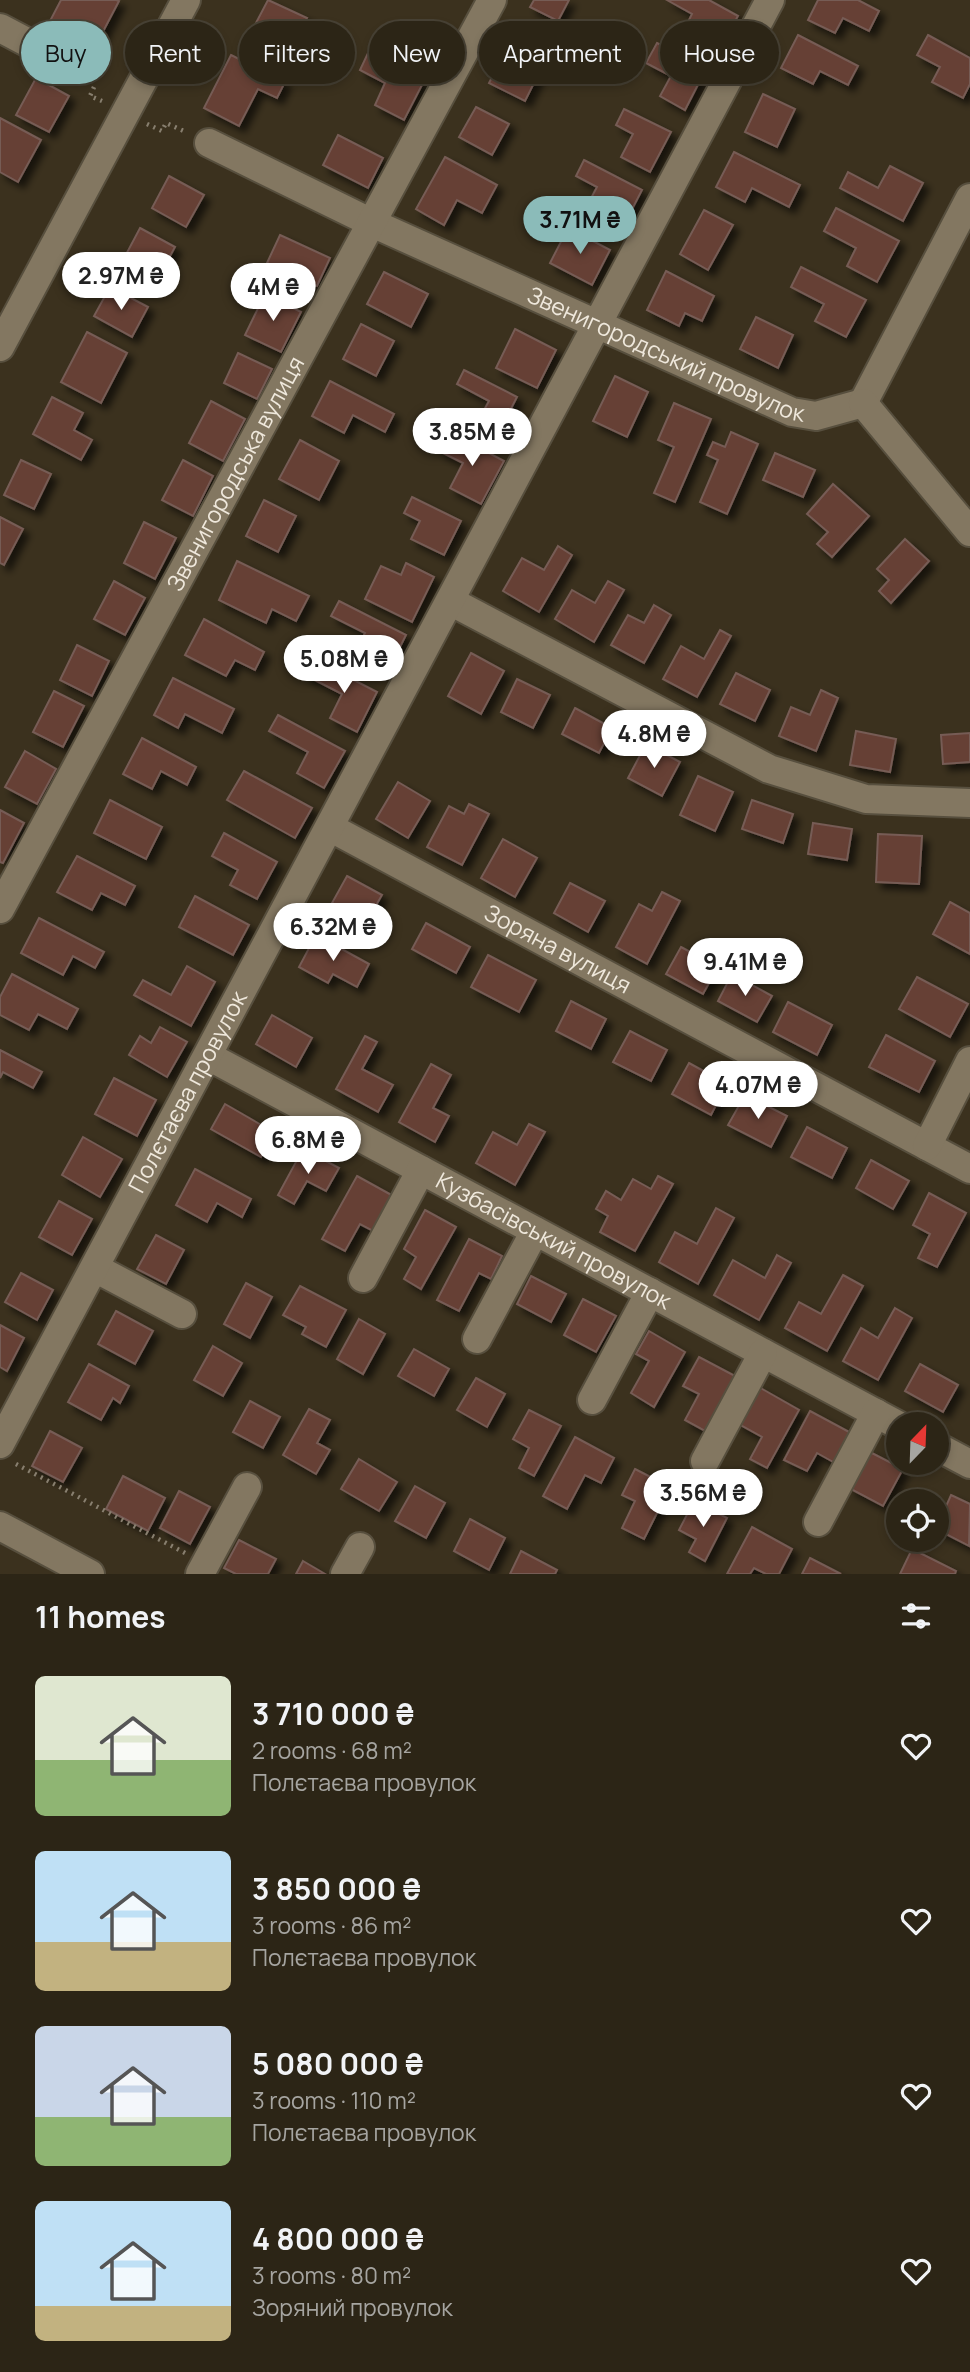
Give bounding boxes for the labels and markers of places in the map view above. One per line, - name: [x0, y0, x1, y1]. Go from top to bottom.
- pin: 3.71M ₴: [515, 196, 645, 256]
- pin: 2.97M ₴: [56, 252, 186, 312]
- pin: 4M ₴: [232, 264, 314, 323]
- pin: 3.85M ₴: [407, 408, 537, 468]
- pin: 5.08M ₴: [279, 636, 409, 695]
- pin: 4.8M ₴: [597, 710, 711, 770]
- pin: 6.32M ₴: [268, 904, 398, 963]
- pin: 9.41M ₴: [680, 939, 810, 998]
- pin: 4.07M ₴: [693, 1062, 823, 1121]
- pin: 6.8M ₴: [251, 1116, 365, 1176]
- pin: 3.56M ₴: [638, 1470, 768, 1529]

